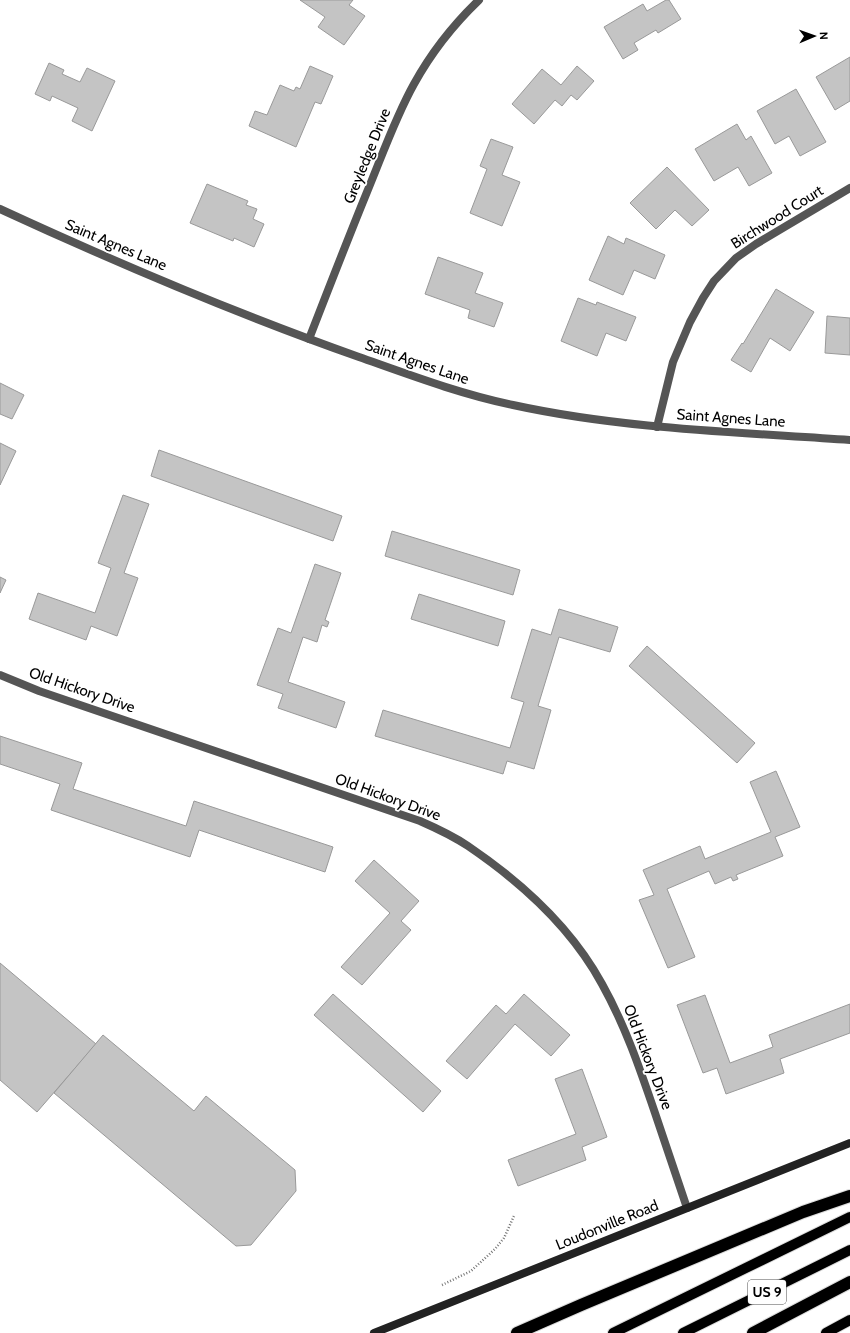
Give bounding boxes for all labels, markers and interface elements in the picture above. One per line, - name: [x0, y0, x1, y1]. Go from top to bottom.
- north arrow: [794, 16, 834, 56]
- text: N: [817, 32, 831, 40]
- street label: Greyledge Drive: [340, 105, 394, 206]
- street label: Birchwood Court: [728, 181, 826, 253]
- street label: Saint Agnes Lane: [62, 215, 170, 275]
- street label: Saint Agnes Lane: [363, 336, 472, 388]
- street label: Saint Agnes Lane: [676, 405, 786, 431]
- street label: Old Hickory Drive: [27, 663, 138, 717]
- street label: Old Hickory Drive: [333, 770, 444, 825]
- street label: Old Hickory Drive: [620, 1002, 676, 1112]
- street label: Loudonville Road: [553, 1196, 661, 1254]
- road number: US 9: [748, 1280, 786, 1304]

